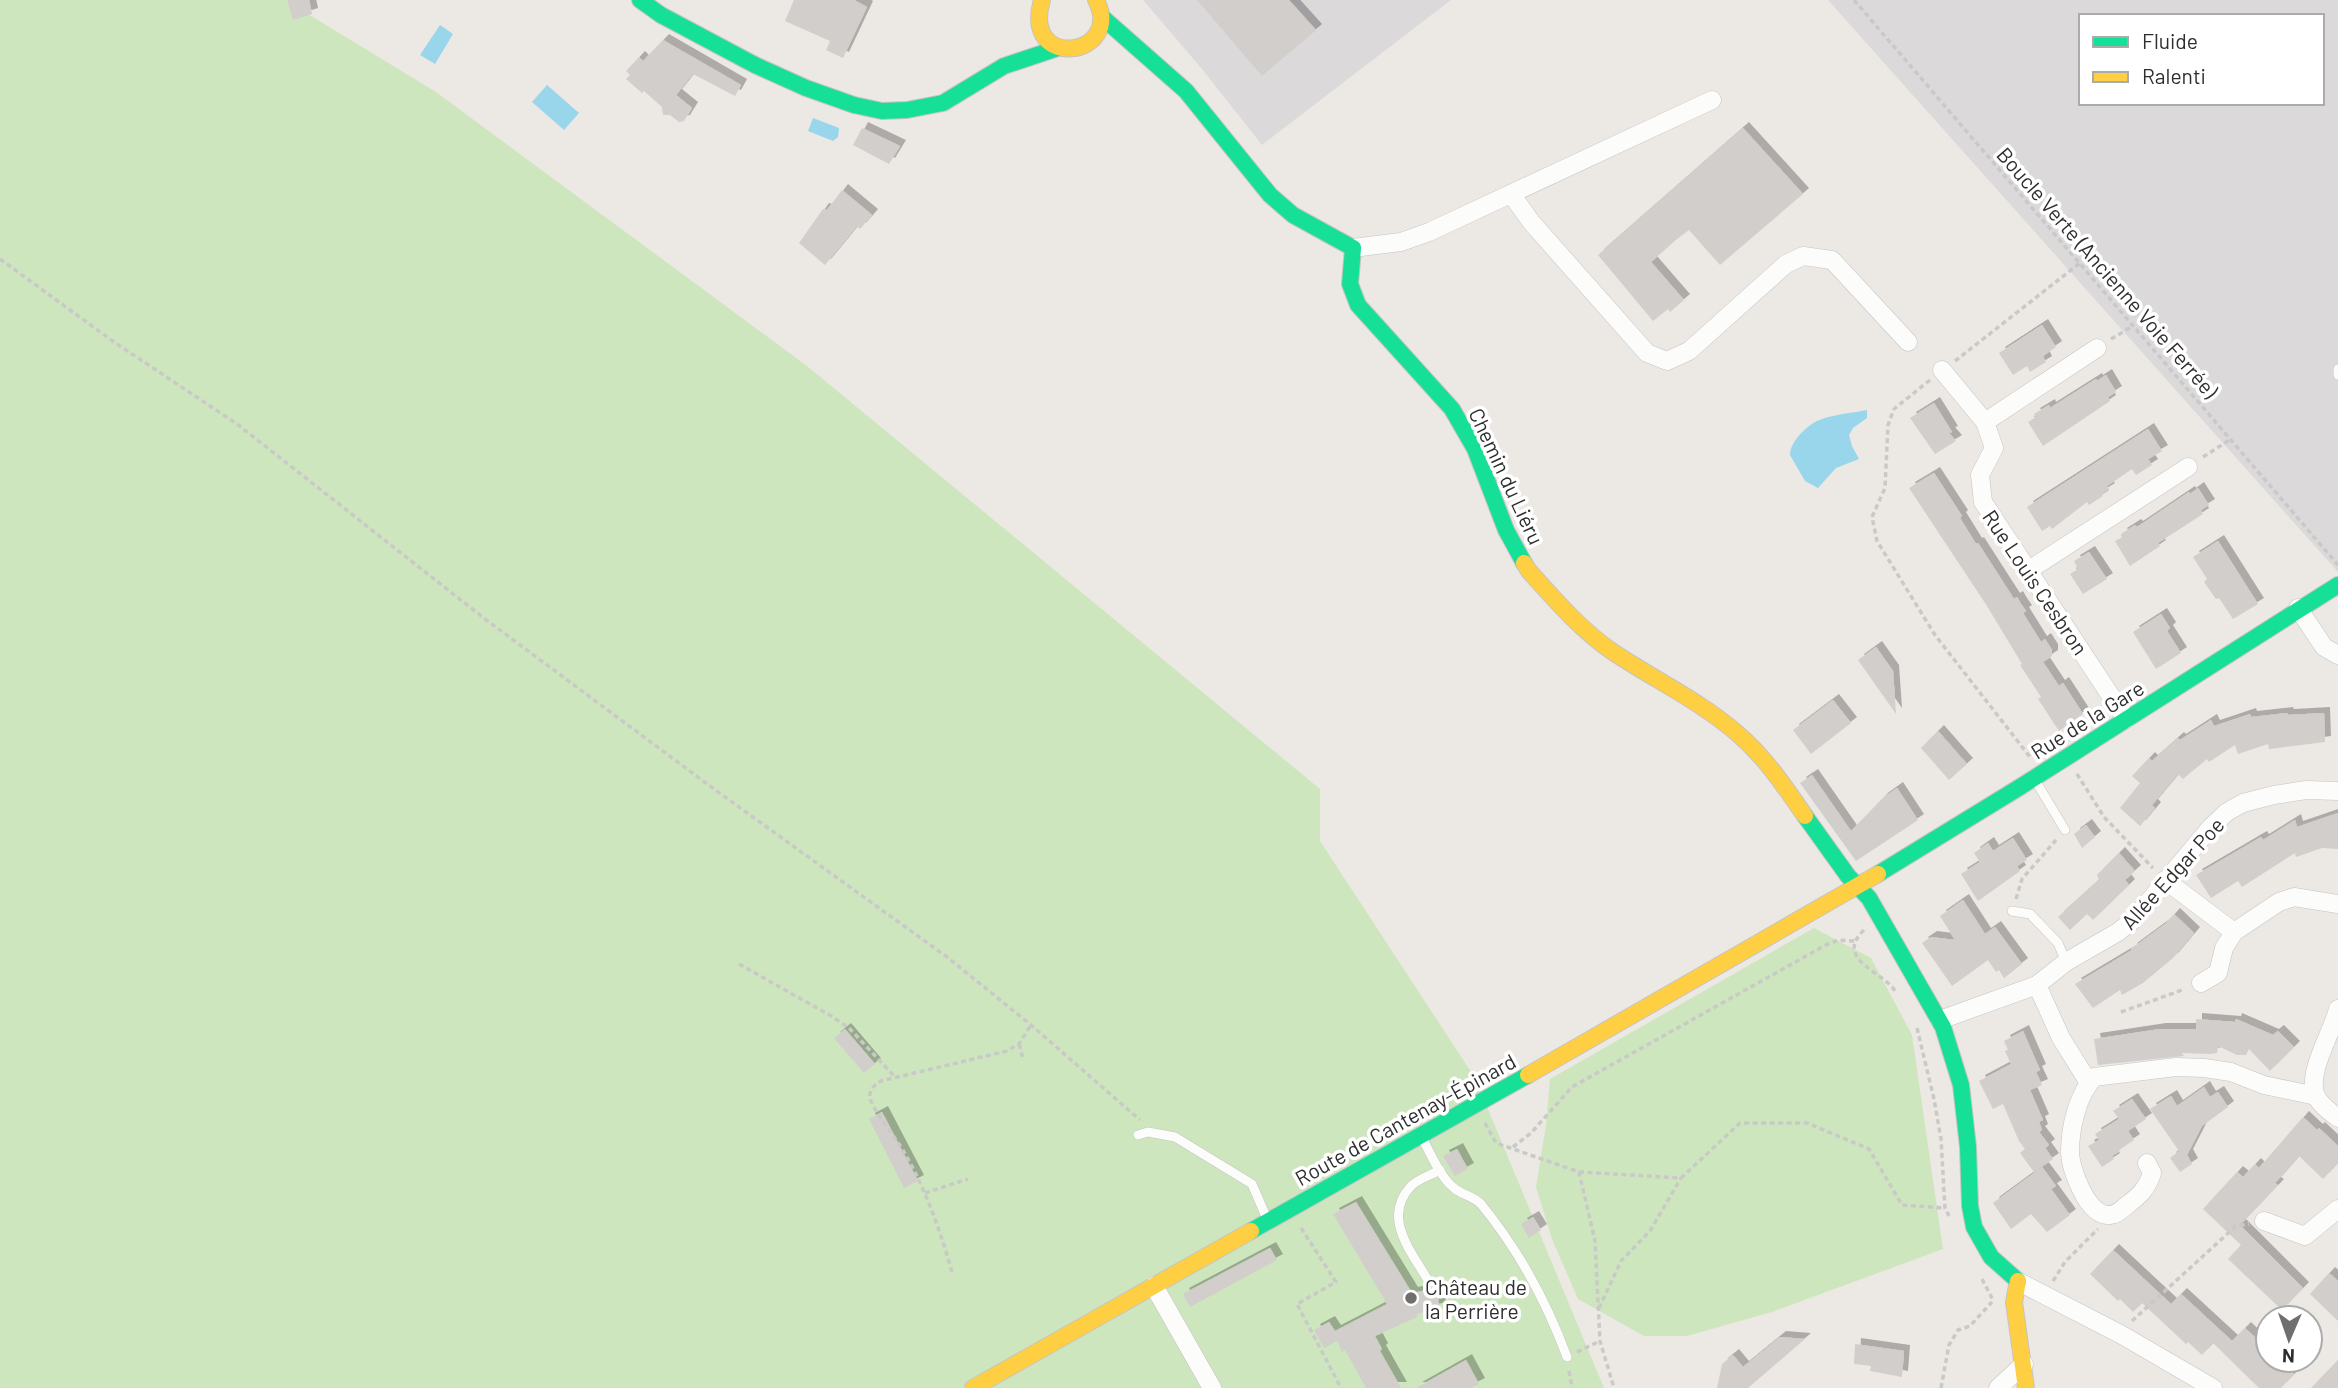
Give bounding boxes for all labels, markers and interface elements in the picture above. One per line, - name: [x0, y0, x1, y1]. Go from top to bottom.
- legend: [2079, 14, 2324, 105]
- text: Fluide: [2142, 28, 2198, 53]
- text: Ralenti: [2142, 63, 2206, 88]
- street label: Boucle Verte (Ancienne Voie Ferrée): [1992, 142, 2224, 403]
- street label: Chemin du Liéru: [1464, 404, 1550, 548]
- street label: Rue Louis Cesbron: [1978, 505, 2094, 659]
- street label: Rue de la Gare: [2026, 674, 2148, 764]
- street label: Allée Edgar Poe: [2115, 812, 2229, 934]
- street label: Route de Cantenay-Épinard: [1290, 1048, 1520, 1190]
- place label: Château de la Perrière: [1425, 1274, 1527, 1323]
- marker: Château de la Perrière: [1403, 1290, 1419, 1306]
- north arrow: [2254, 1304, 2324, 1374]
- text: N: [2282, 1345, 2295, 1368]

